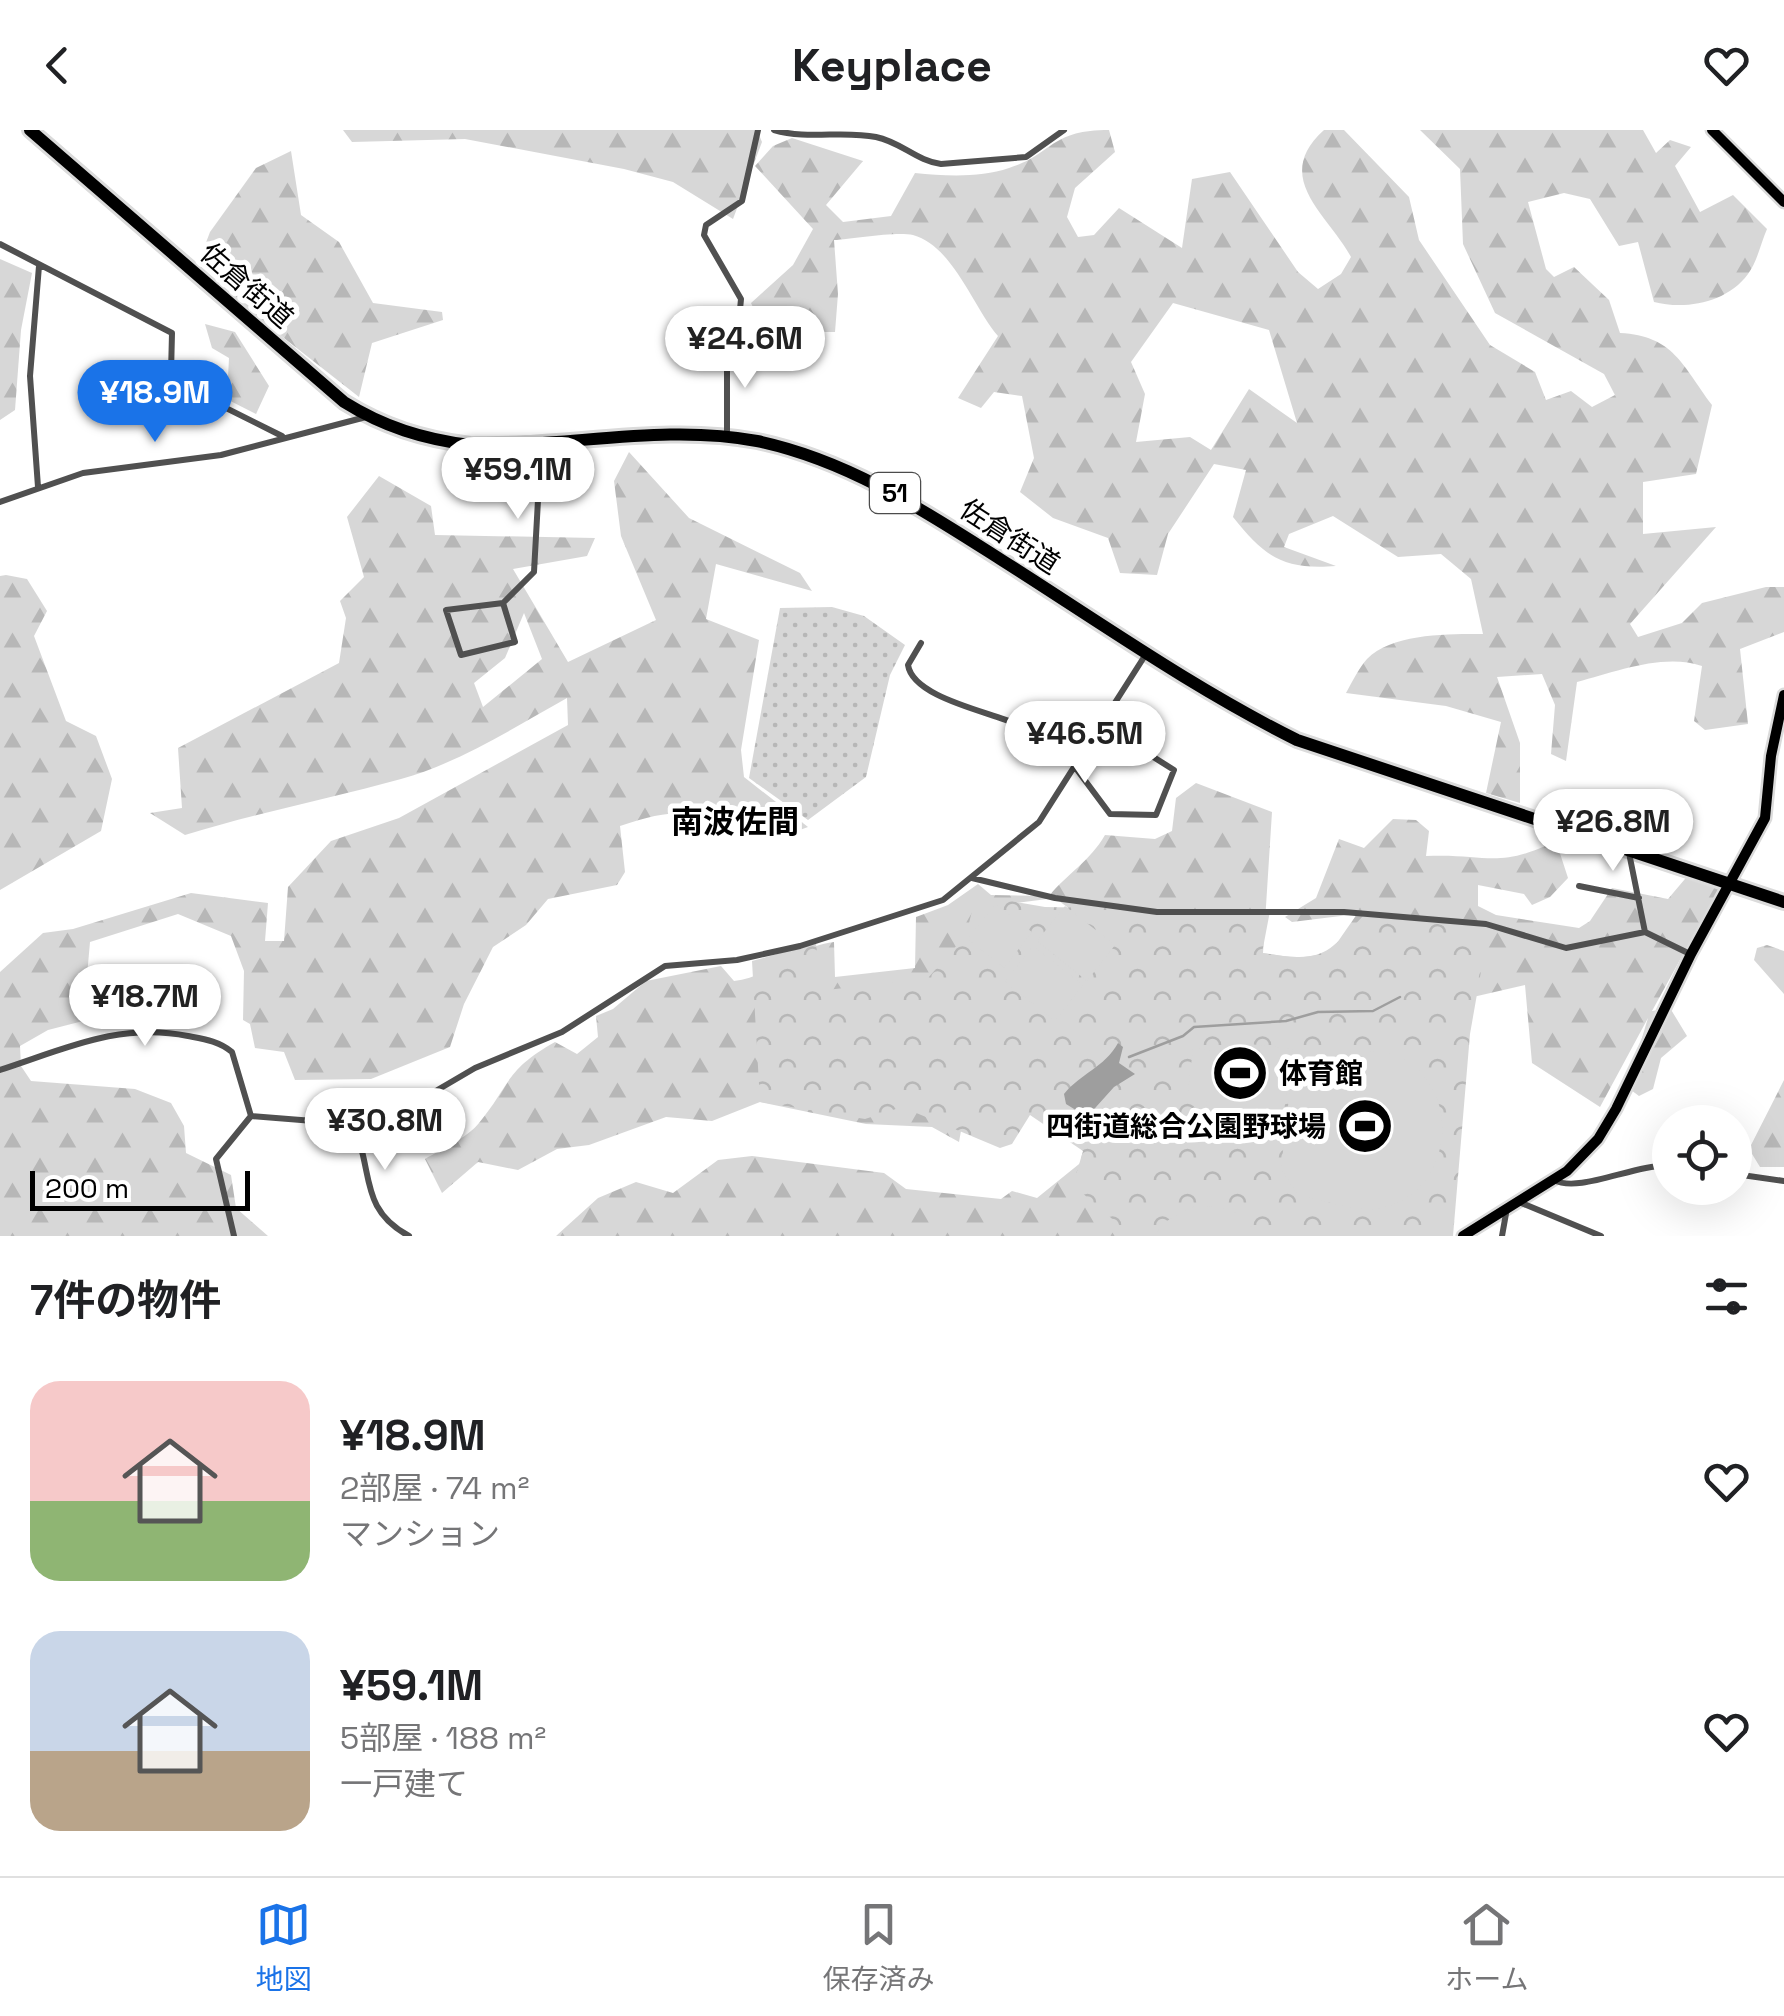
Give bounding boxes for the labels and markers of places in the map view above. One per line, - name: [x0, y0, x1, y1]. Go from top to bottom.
- pin: ¥24.6M: [664, 306, 826, 391]
- pin: ¥18.9M: [74, 360, 236, 445]
- pin: ¥59.1M: [437, 437, 599, 522]
- pin: ¥46.5M: [1004, 701, 1166, 786]
- pin: ¥26.8M: [1532, 789, 1694, 874]
- pin: ¥18.7M: [64, 964, 226, 1049]
- sports icon: 体育館: [1210, 1043, 1270, 1103]
- place label: 体育館: [1279, 1055, 1363, 1091]
- pin: ¥30.8M: [304, 1088, 466, 1173]
- sports icon: 四街道総合公園野球場: [1335, 1096, 1395, 1156]
- place label: 四街道総合公園野球場: [1046, 1108, 1326, 1144]

